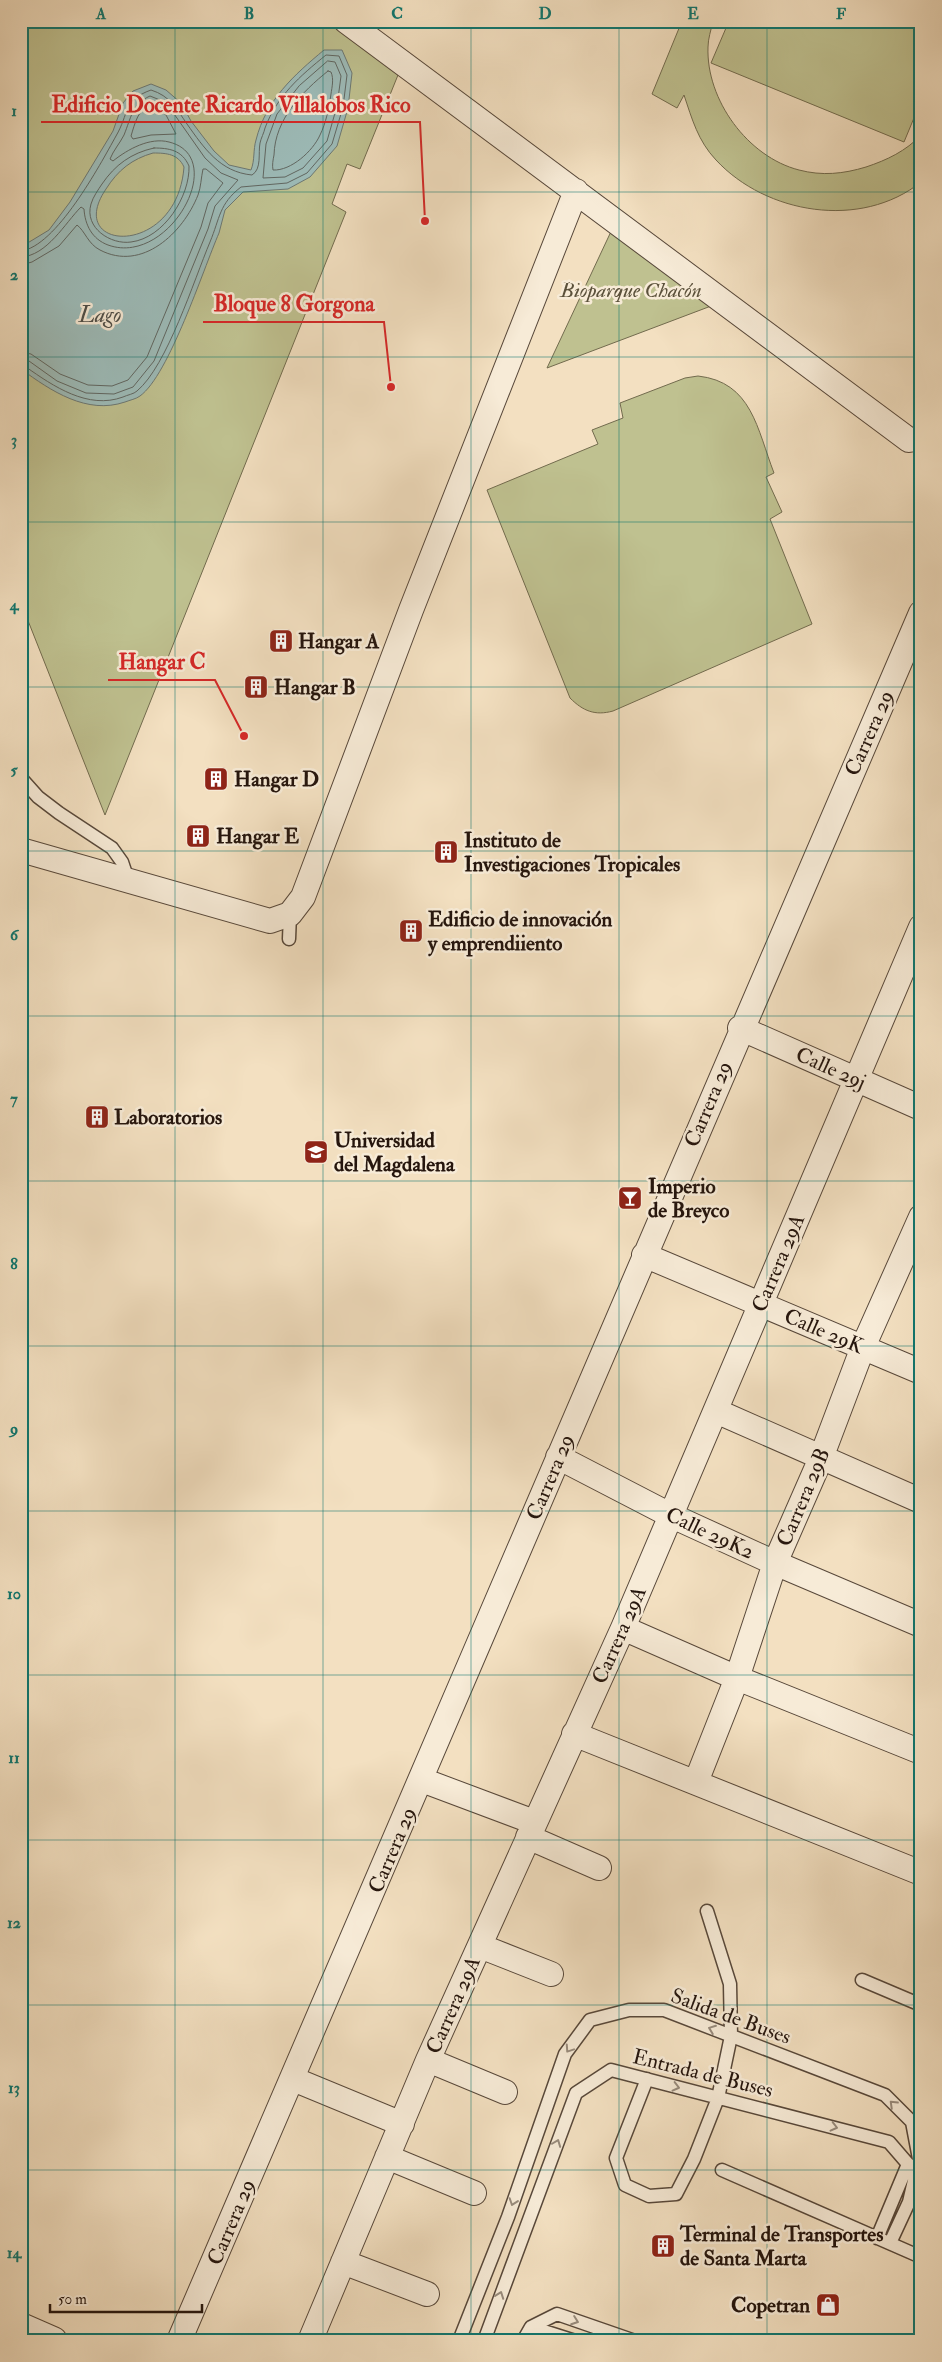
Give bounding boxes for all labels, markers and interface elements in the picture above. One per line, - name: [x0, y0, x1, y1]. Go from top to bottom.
- text: A: [95, 4, 107, 24]
- text: B: [244, 4, 254, 24]
- text: C: [391, 4, 403, 24]
- text: D: [538, 4, 552, 24]
- text: E: [687, 4, 699, 24]
- text: F: [836, 4, 846, 24]
- callout: Edificio Docente Ricardo Villalobos Rico: [41, 85, 420, 122]
- text: Edificio Docente Ricardo Villalobos Rico: [52, 91, 411, 119]
- text: 1: [11, 101, 17, 121]
- text: 2: [10, 265, 18, 285]
- park label: Bioparque Chacón: [559, 277, 702, 304]
- callout: Bloque 8 Gorgona: [203, 285, 384, 322]
- text: Bloque 8 Gorgona: [213, 290, 375, 319]
- water label: Lago: [78, 301, 121, 329]
- text: 3: [11, 430, 17, 450]
- text: 4: [9, 595, 20, 615]
- building icon: Hangar A: [268, 628, 294, 654]
- place label: Hangar A: [298, 628, 380, 655]
- callout: Hangar C: [108, 643, 215, 680]
- text: Hangar C: [118, 648, 206, 677]
- building icon: Hangar B: [243, 674, 269, 700]
- place label: Hangar B: [274, 674, 356, 701]
- street label: Carrera 29: [839, 686, 900, 780]
- text: 5: [10, 760, 18, 780]
- building icon: Hangar D: [203, 766, 229, 792]
- place label: Hangar D: [234, 766, 319, 793]
- building icon: Hangar E: [185, 823, 211, 849]
- place label: Hangar E: [216, 823, 299, 850]
- place label: Instituto de Investigaciones Tropicales: [464, 827, 680, 878]
- building icon: Instituto de Investigaciones Tropicales: [433, 839, 459, 865]
- place label: Edificio de innovación y emprendiiento: [427, 906, 612, 957]
- building icon: Edificio de innovación y emprendiiento: [398, 918, 424, 944]
- text: 6: [10, 925, 20, 945]
- street label: Calle 29j: [791, 1041, 870, 1096]
- street label: Carrera 29: [678, 1057, 739, 1151]
- text: 7: [10, 1089, 18, 1109]
- building icon: Laboratorios: [84, 1104, 110, 1130]
- place label: Laboratorios: [114, 1104, 222, 1131]
- place label: Universidad del Magdalena: [334, 1127, 456, 1178]
- school or university icon: Universidad del Magdalena: [303, 1139, 329, 1165]
- place label: Imperio de Breyco: [648, 1173, 729, 1224]
- bar icon: Imperio de Breyco: [617, 1185, 643, 1211]
- street label: Carrera 29A: [746, 1210, 811, 1316]
- text: 8: [10, 1254, 18, 1274]
- street label: Calle 29K: [780, 1303, 868, 1360]
- text: 9: [8, 1419, 18, 1439]
- street label: Carrera 29: [520, 1430, 581, 1524]
- street label: Carrera 29B: [771, 1444, 836, 1550]
- street label: Calle 29K2: [661, 1501, 758, 1566]
- street label: Carrera 29A: [586, 1582, 653, 1688]
- text: 10: [7, 1584, 21, 1604]
- text: 11: [8, 1748, 20, 1768]
- street label: Carrera 29: [362, 1803, 423, 1897]
- text: 12: [7, 1913, 21, 1933]
- street label: Carrera 29A: [420, 1952, 487, 2058]
- street label: Salida de Buses: [667, 1982, 795, 2051]
- one-way arrow: [708, 2025, 716, 2035]
- one-way arrow: [566, 2043, 575, 2053]
- street label: Entrada de Buses: [630, 2043, 776, 2104]
- text: 13: [8, 2078, 20, 2098]
- one-way arrow: [672, 2081, 681, 2092]
- one-way arrow: [890, 2100, 899, 2109]
- one-way arrow: [829, 2121, 838, 2132]
- one-way arrow: [551, 2139, 561, 2147]
- street label: Carrera 29: [201, 2175, 262, 2269]
- one-way arrow: [509, 2197, 519, 2205]
- place label: Terminal de Transportes de Santa Marta: [679, 2221, 883, 2272]
- building icon: Terminal de Transportes de Santa Marta: [650, 2233, 676, 2259]
- text: 14: [7, 2243, 23, 2263]
- scale bar: [50, 2282, 202, 2314]
- text: 50 m: [58, 2290, 87, 2309]
- one-way arrow: [494, 2291, 504, 2300]
- place label: Copetran: [731, 2292, 810, 2319]
- shop icon: Copetran: [815, 2292, 841, 2318]
- one-way arrow: [570, 2315, 579, 2325]

